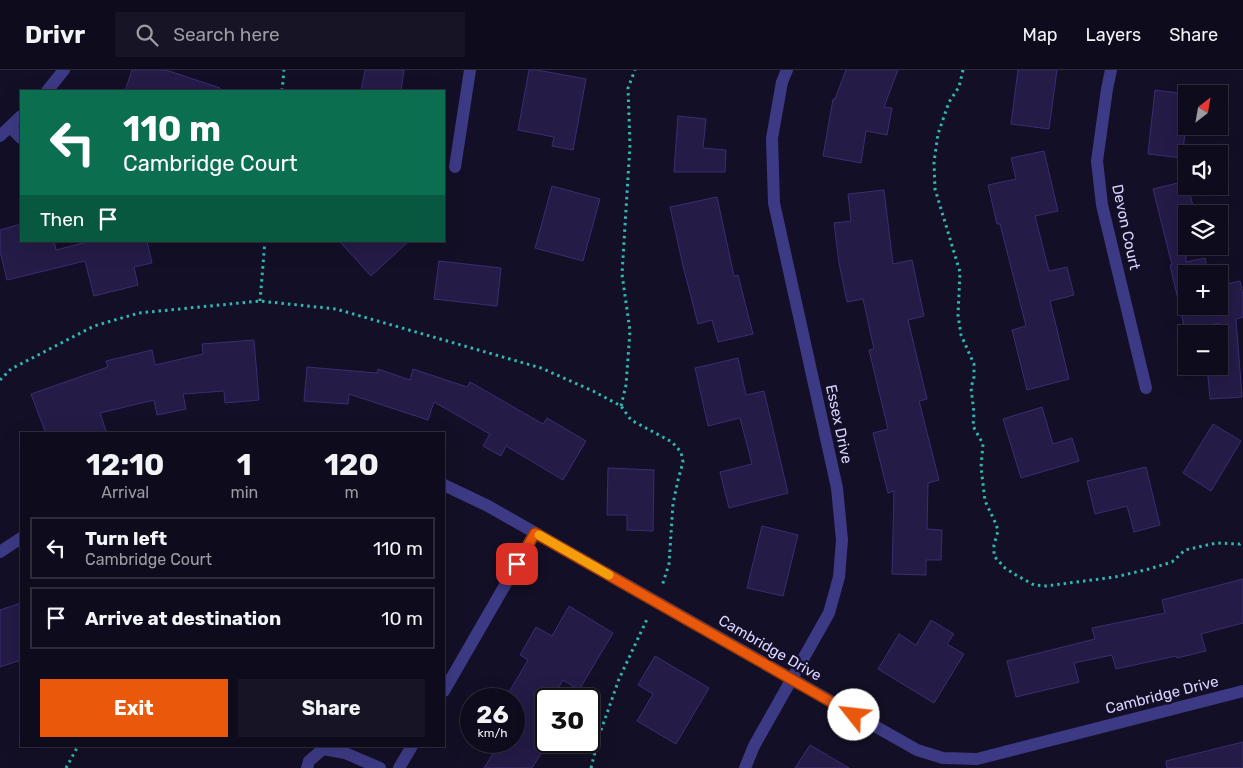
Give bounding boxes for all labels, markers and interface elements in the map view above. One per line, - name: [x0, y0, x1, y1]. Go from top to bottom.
- search box: [115, 12, 465, 57]
- text: Drivr: [25, 21, 85, 49]
- icon: search: [133, 21, 161, 49]
- text: Search here: [173, 23, 280, 46]
- text: Map: [1023, 24, 1058, 46]
- text: Layers: [1086, 24, 1141, 46]
- text: Share: [1169, 24, 1218, 46]
- north arrow: [1178, 85, 1228, 135]
- map controls: [1178, 85, 1228, 375]
- text: 110 m: [123, 108, 221, 150]
- icon: left: [40, 110, 105, 175]
- button: sound: [1178, 145, 1228, 195]
- text: Cambridge Court: [123, 150, 298, 177]
- street label: Devon Court: [1108, 183, 1144, 272]
- icon: arrive: [94, 205, 122, 233]
- button: layers: [1178, 205, 1228, 255]
- text: Then: [40, 208, 84, 231]
- button: +: [1178, 265, 1228, 315]
- button: −: [1178, 325, 1228, 375]
- street label: Essex Drive: [822, 383, 856, 465]
- text: 12:10: [86, 447, 164, 483]
- text: 1: [237, 447, 252, 483]
- text: 120: [324, 447, 379, 483]
- text: Arrival: [101, 483, 149, 502]
- text: min: [230, 483, 258, 502]
- text: m: [344, 483, 359, 502]
- text: Turn left: [85, 527, 167, 550]
- icon: left: [42, 534, 70, 562]
- text: 110 m: [373, 537, 423, 560]
- pin: [496, 543, 538, 585]
- text: Cambridge Court: [85, 550, 212, 569]
- icon: arrive: [503, 550, 531, 578]
- icon: arrive: [42, 604, 70, 632]
- text: Arrive at destination: [85, 607, 281, 630]
- text: 10 m: [381, 607, 423, 630]
- street label: Cambridge Drive: [715, 611, 825, 685]
- street label: Cambridge Drive: [1104, 672, 1220, 718]
- button: Exit: [40, 679, 228, 737]
- button: Share: [238, 679, 425, 737]
- speed limit sign: 30: [535, 688, 600, 753]
- position arrow: [827, 688, 879, 740]
- text: 26: [476, 700, 509, 729]
- text: km/h: [478, 726, 507, 740]

